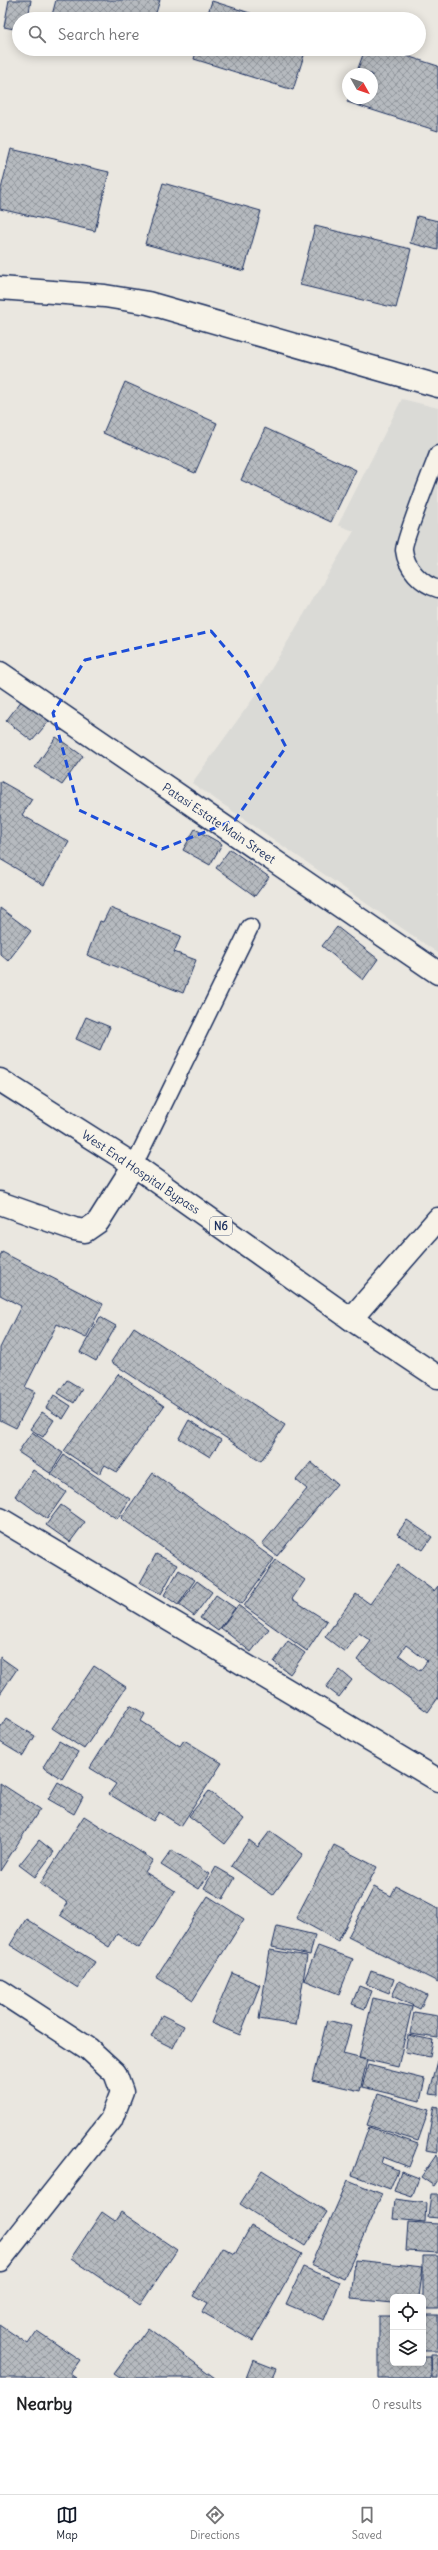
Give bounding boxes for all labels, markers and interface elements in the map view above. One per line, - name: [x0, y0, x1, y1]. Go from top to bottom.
- search box: [12, 12, 426, 56]
- icon: search: [26, 23, 48, 45]
- text: Search here: [58, 25, 139, 44]
- north arrow: [342, 68, 378, 104]
- street label: Patasi Estate Main Street: [160, 779, 278, 867]
- street label: West End Hospital Bypass: [79, 1127, 203, 1217]
- road number: N6: [210, 1217, 232, 1235]
- map controls: [390, 2294, 426, 2366]
- button: locate: [390, 2294, 426, 2330]
- button: layers: [390, 2330, 426, 2366]
- text: Nearby: [16, 2393, 72, 2415]
- text: 0 results: [372, 2396, 422, 2413]
- tab: Map: [56, 2504, 78, 2542]
- tab: Directions: [190, 2504, 240, 2542]
- tab: Saved: [352, 2504, 382, 2542]

